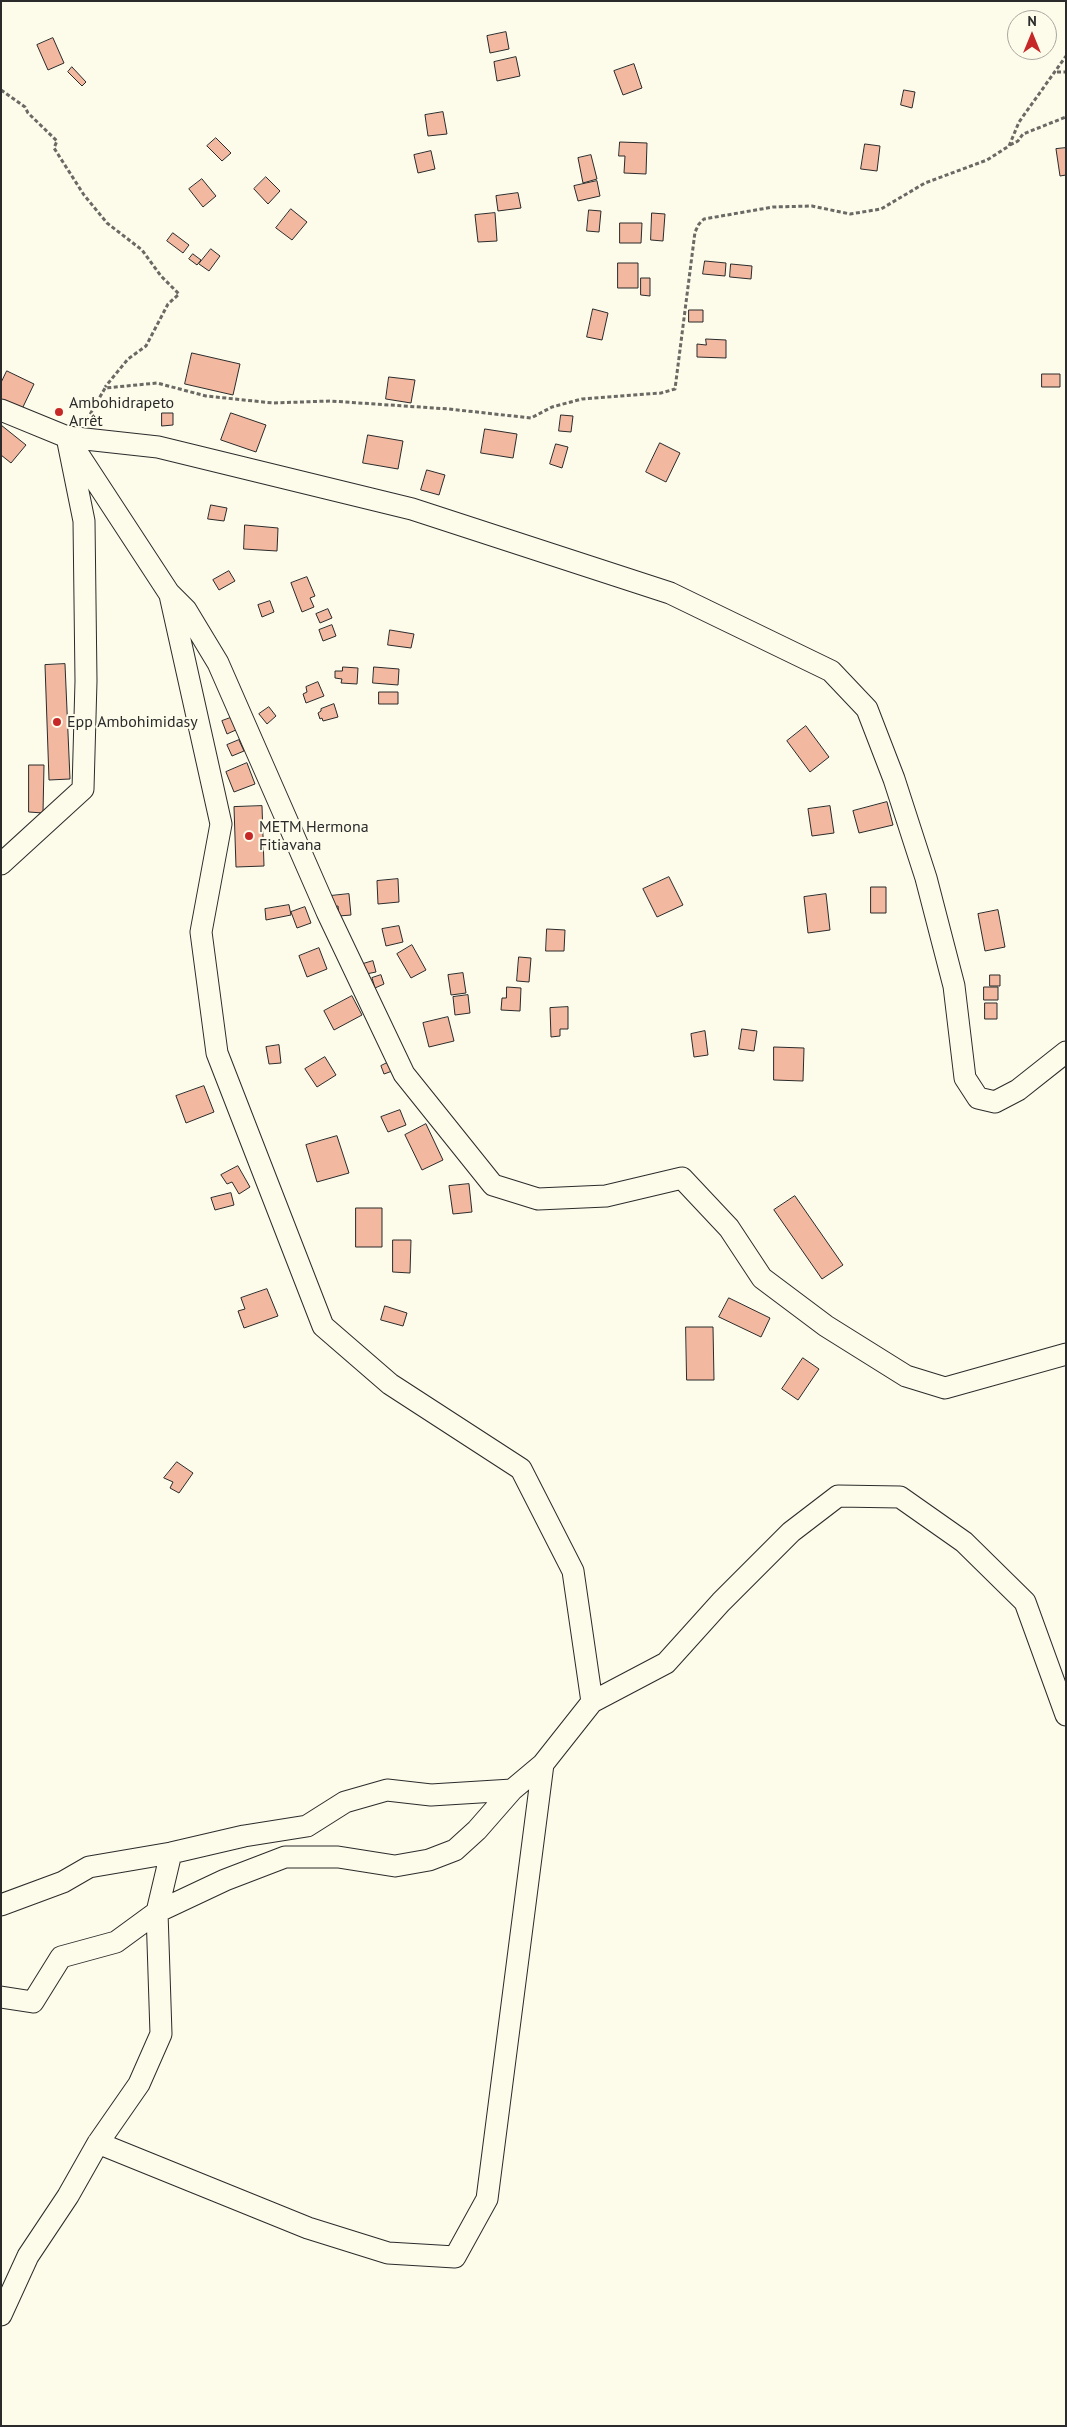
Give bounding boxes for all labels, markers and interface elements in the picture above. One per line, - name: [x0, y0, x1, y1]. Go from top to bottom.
- north arrow: [1007, 10, 1057, 60]
- text: N: [1027, 12, 1037, 30]
- place label: Ambohidrapeto Arrêt: [69, 393, 174, 431]
- marker: Ambohidrapeto Arrêt: [53, 406, 65, 418]
- place label: Epp Ambohimidasy: [67, 712, 198, 732]
- marker: Epp Ambohimidasy: [51, 716, 63, 728]
- place label: METM Hermona Fitiavana: [259, 817, 369, 855]
- marker: METM Hermona Fitiavana: [243, 830, 255, 842]

